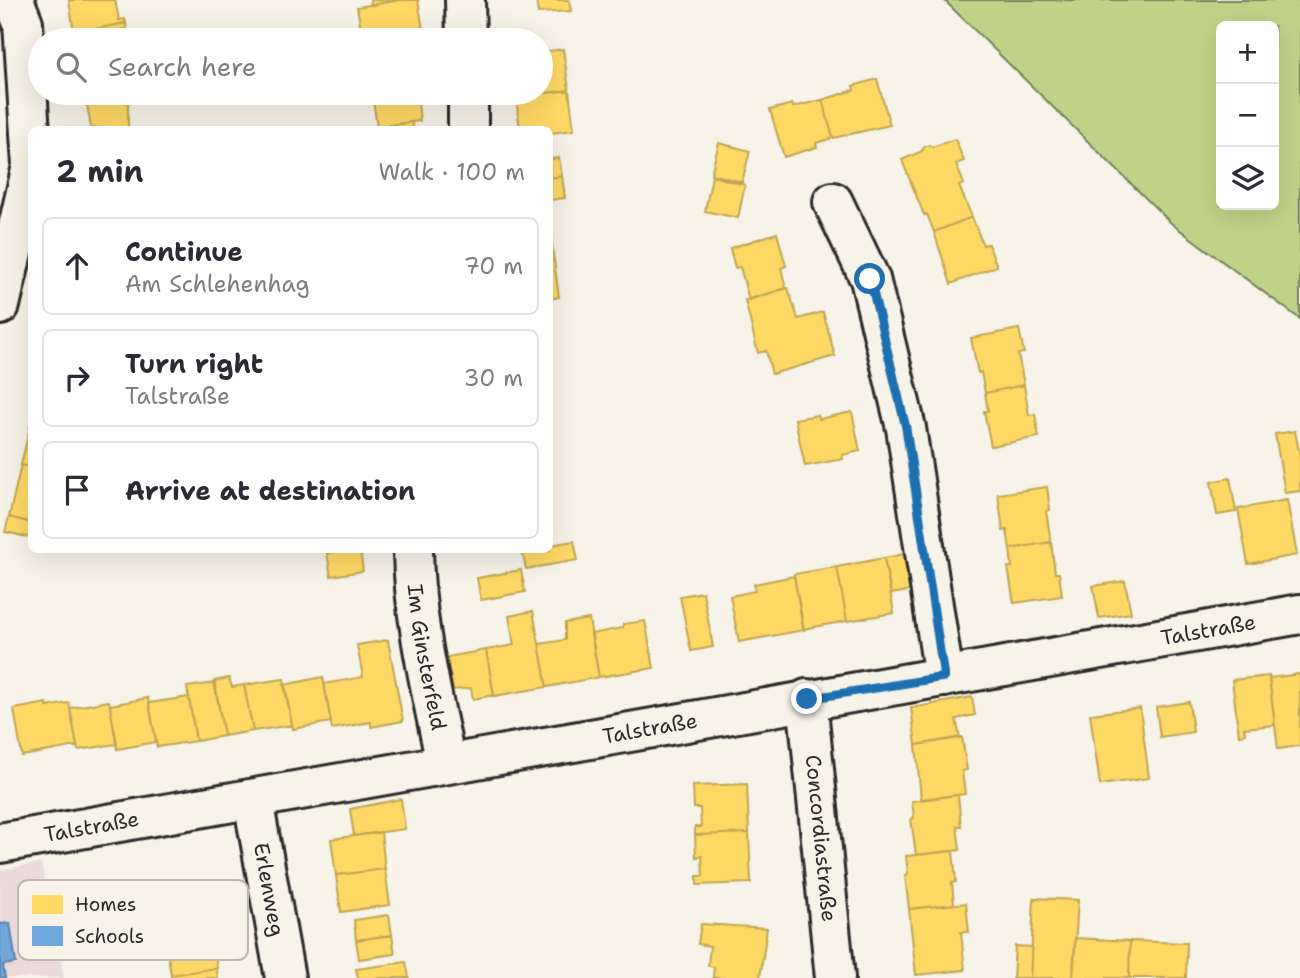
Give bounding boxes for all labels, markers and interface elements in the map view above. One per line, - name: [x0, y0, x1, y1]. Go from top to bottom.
- map controls: [1216, 21, 1279, 210]
- button: +: [1216, 21, 1279, 84]
- search box: [28, 28, 553, 105]
- icon: search: [52, 48, 90, 86]
- text: Search here: [108, 49, 257, 84]
- button: −: [1216, 84, 1279, 147]
- button: layers: [1216, 147, 1279, 210]
- text: 2 min: [56, 151, 143, 192]
- text: Walk · 100 m: [379, 157, 525, 187]
- text: Continue: [125, 234, 243, 269]
- icon: ahead: [58, 247, 96, 285]
- text: 70 m: [464, 251, 523, 281]
- route start: [854, 263, 885, 294]
- text: Am Schlehenhag: [125, 269, 310, 299]
- text: Turn right: [125, 346, 263, 381]
- icon: right: [58, 359, 96, 397]
- text: 30 m: [464, 363, 523, 393]
- text: Talstraße: [125, 381, 230, 411]
- icon: arrive: [58, 471, 96, 509]
- text: Arrive at destination: [125, 473, 415, 508]
- street label: Im Ginsterfeld: [401, 583, 453, 733]
- street label: Talstraße: [1159, 608, 1258, 652]
- route end: [791, 683, 822, 714]
- street label: Talstraße: [600, 706, 700, 751]
- street label: Concordiastraße: [799, 754, 843, 923]
- street label: Talstraße: [42, 805, 141, 849]
- street label: Erlenweg: [247, 840, 291, 939]
- legend: [18, 880, 248, 960]
- text: Homes: [75, 892, 136, 917]
- text: Schools: [75, 924, 144, 949]

